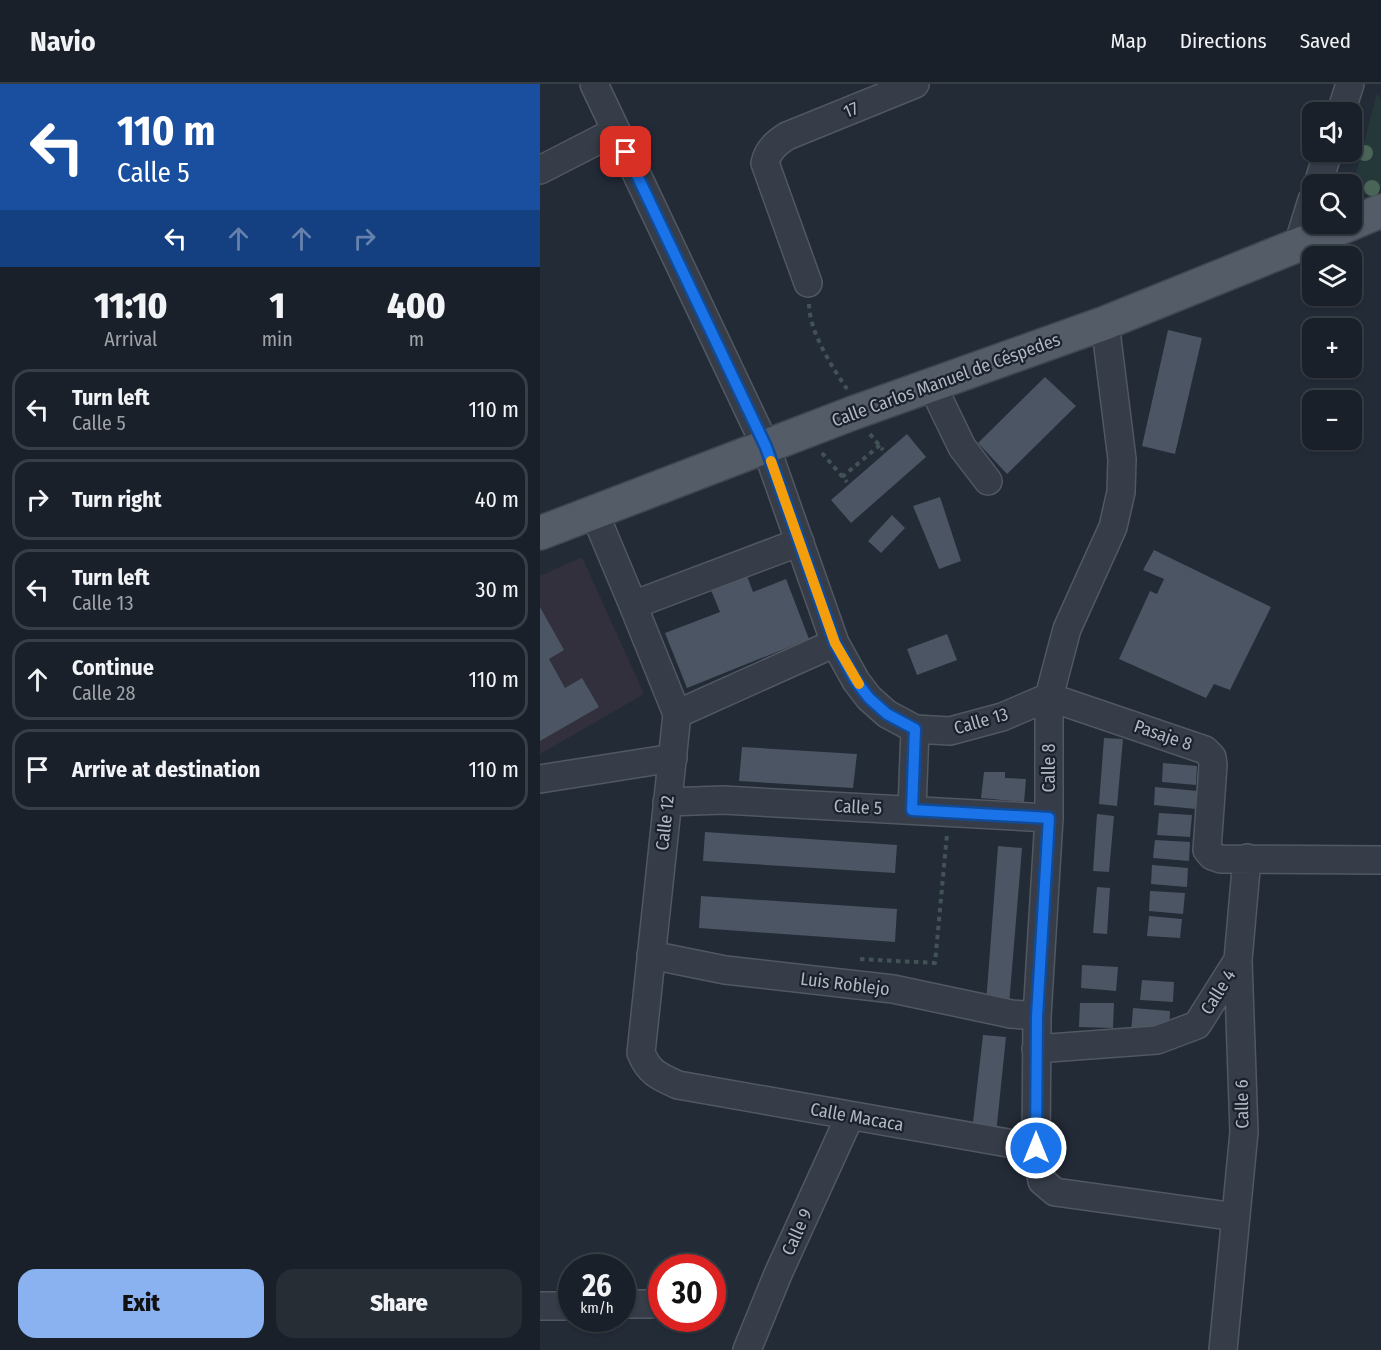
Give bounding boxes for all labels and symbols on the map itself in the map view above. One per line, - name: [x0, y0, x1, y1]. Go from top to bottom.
- street label: 17: [840, 97, 862, 123]
- pin: [600, 126, 651, 177]
- street label: Calle Carlos Manuel de Céspedes: [829, 328, 1064, 432]
- street label: Calle 13: [951, 703, 1011, 739]
- street label: Pasaje 8: [1131, 715, 1195, 755]
- street label: Calle 8: [1038, 743, 1060, 793]
- street label: Calle 12: [651, 794, 679, 852]
- street label: Calle 5: [833, 795, 883, 819]
- street label: Calle 4: [1196, 965, 1240, 1019]
- street label: Luis Roblejo: [799, 968, 891, 1000]
- street label: Calle 6: [1231, 1079, 1253, 1129]
- street label: Calle Macaca: [809, 1098, 906, 1136]
- position arrow: [1004, 1116, 1068, 1180]
- street label: Calle 9: [777, 1205, 817, 1259]
- speed limit sign: 30: [648, 1254, 726, 1332]

